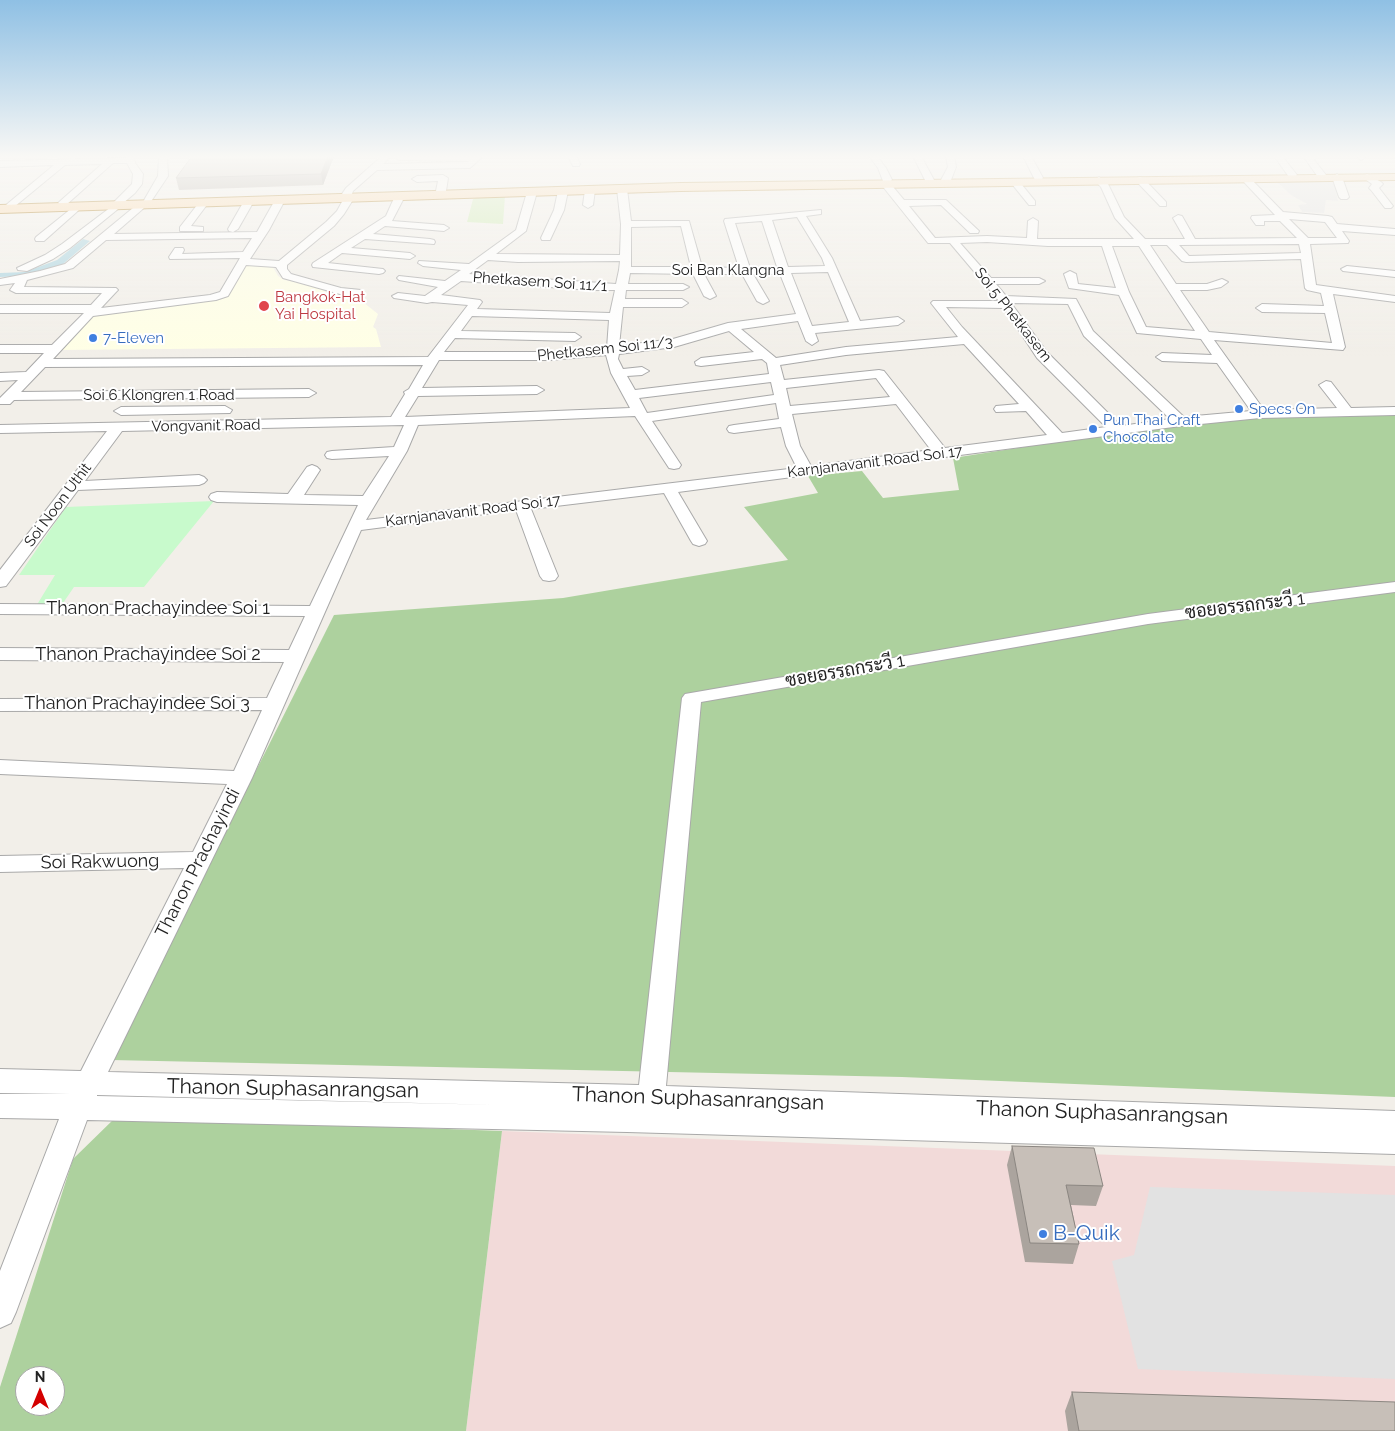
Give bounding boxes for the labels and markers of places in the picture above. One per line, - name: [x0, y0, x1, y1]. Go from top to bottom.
- place label: Bangkok-Hat Yai Hospital: [275, 288, 365, 323]
- marker: Bangkok-Hat Yai Hospital: [257, 299, 271, 313]
- place label: 7-Eleven: [103, 329, 164, 347]
- marker: 7-Eleven: [87, 332, 99, 344]
- place label: Specs On: [1249, 400, 1315, 418]
- marker: Specs On: [1233, 403, 1245, 415]
- place label: Pun Thai Craft Chocolate: [1103, 411, 1201, 446]
- marker: Pun Thai Craft Chocolate: [1087, 423, 1099, 435]
- place label: B-Quik: [1053, 1221, 1120, 1247]
- marker: B-Quik: [1037, 1228, 1049, 1240]

